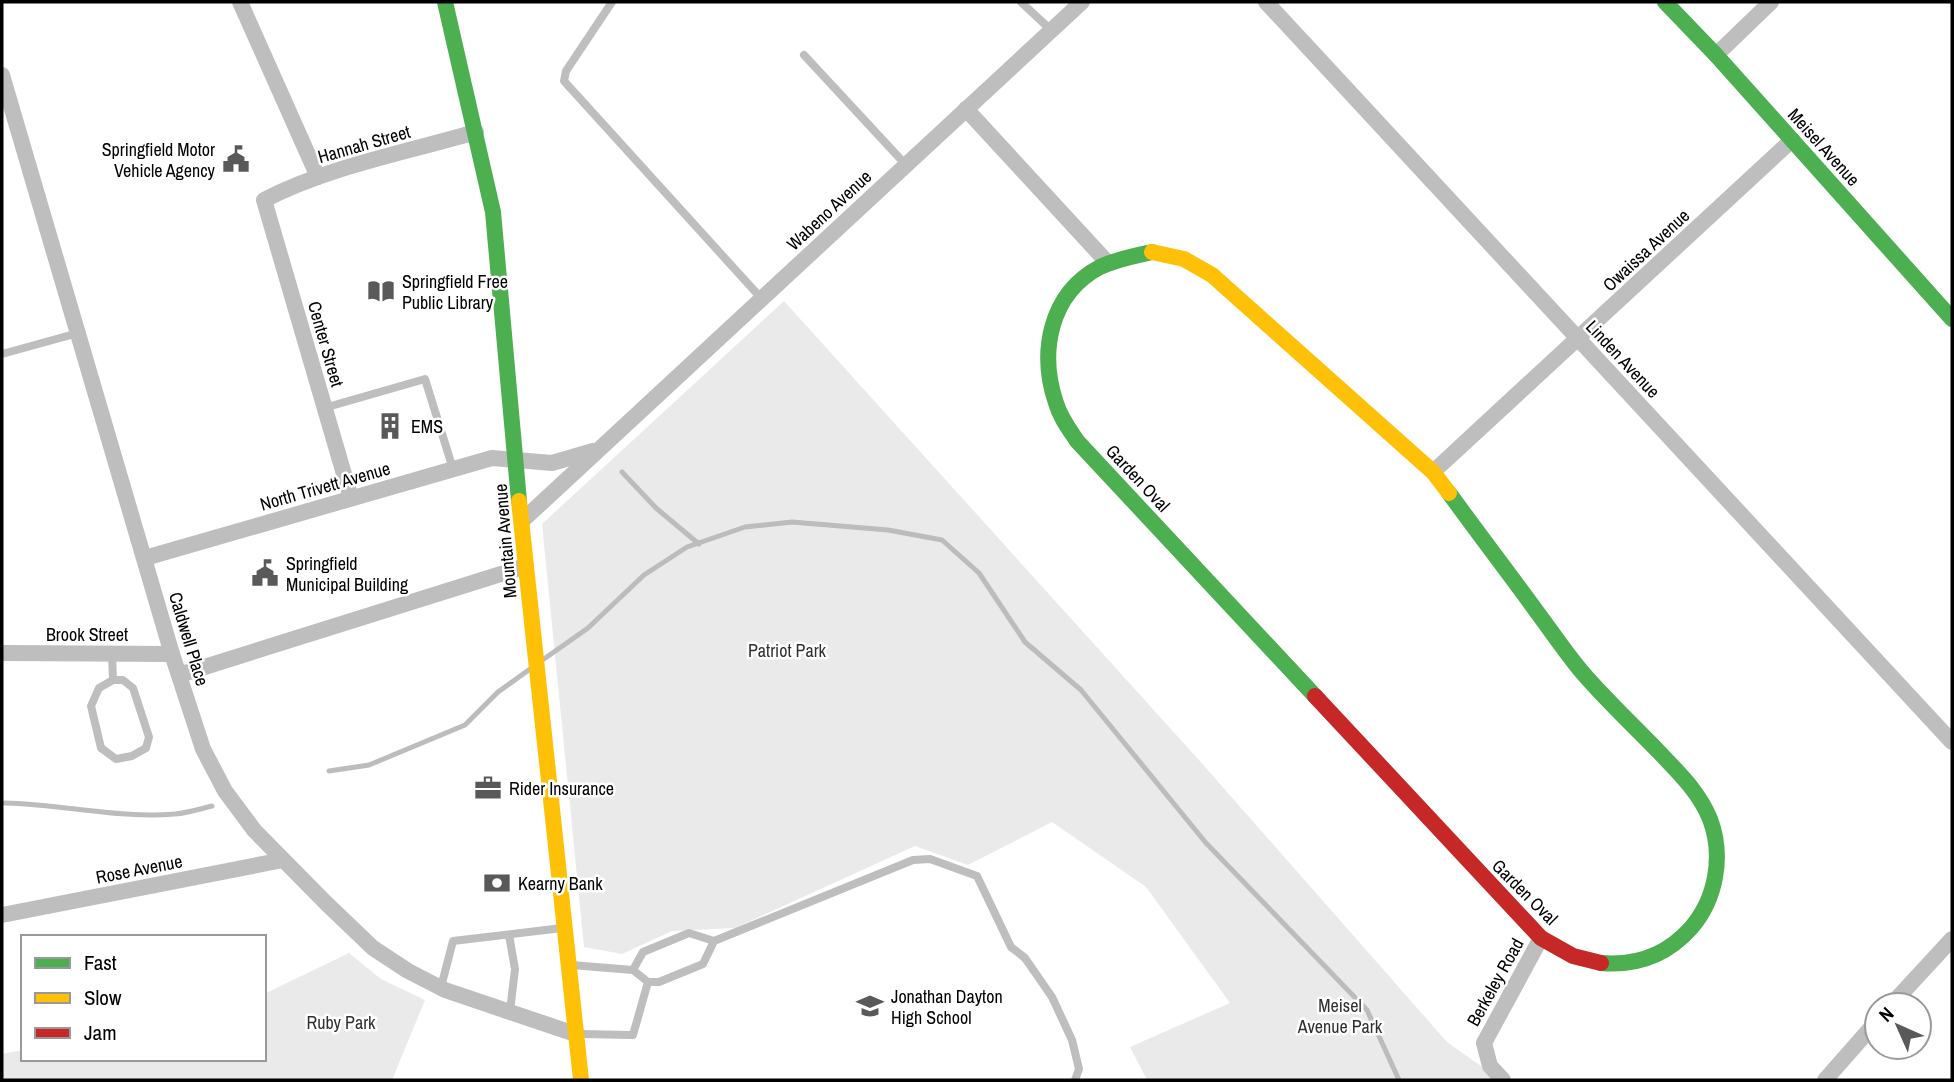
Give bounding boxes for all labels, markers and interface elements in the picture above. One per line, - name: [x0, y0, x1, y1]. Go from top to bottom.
- street label: Meisel Avenue: [1782, 103, 1866, 191]
- street label: Hannah Street: [315, 119, 413, 169]
- place label: Springfield Motor Vehicle Agency: [102, 137, 216, 183]
- public building icon: Springfield Motor Vehicle Agency: [221, 144, 251, 174]
- street label: Wabeno Avenue: [781, 164, 877, 256]
- street label: Owaissa Avenue: [1597, 203, 1695, 297]
- place label: Springfield Free Public Library: [402, 269, 508, 315]
- library icon: Springfield Free Public Library: [366, 276, 396, 306]
- street label: Center Street: [302, 298, 350, 390]
- street label: Linden Avenue: [1580, 315, 1666, 403]
- building icon: EMS: [375, 411, 405, 441]
- place label: EMS: [411, 414, 443, 439]
- street label: Garden Oval: [1100, 439, 1176, 517]
- street label: North Trivett Avenue: [257, 455, 393, 517]
- street label: Mountain Avenue: [488, 483, 522, 599]
- place label: Springfield Municipal Building: [286, 551, 409, 597]
- public building icon: Springfield Municipal Building: [250, 558, 280, 588]
- street label: Caldwell Place: [163, 589, 215, 689]
- street label: Brook Street: [46, 622, 128, 647]
- park label: Patriot Park: [748, 638, 827, 663]
- office icon: Rider Insurance: [473, 773, 503, 803]
- place label: Rider Insurance: [509, 776, 614, 801]
- street label: Rose Avenue: [94, 848, 184, 890]
- street label: Garden Oval: [1487, 854, 1563, 930]
- bank icon: Kearny Bank: [482, 868, 512, 898]
- place label: Kearny Bank: [518, 871, 603, 896]
- street label: Berkeley Road: [1461, 934, 1529, 1030]
- legend: [21, 935, 266, 1061]
- text: Fast: [84, 948, 117, 977]
- text: Slow: [84, 983, 122, 1012]
- place label: Jonathan Dayton High School: [891, 984, 1003, 1030]
- school or university icon: Jonathan Dayton High School: [855, 991, 885, 1021]
- north arrow: [1863, 991, 1933, 1061]
- park label: Meisel Avenue Park: [1297, 993, 1383, 1039]
- text: N: [1873, 1001, 1899, 1027]
- park label: Ruby Park: [307, 1010, 376, 1035]
- text: Jam: [84, 1018, 117, 1047]

